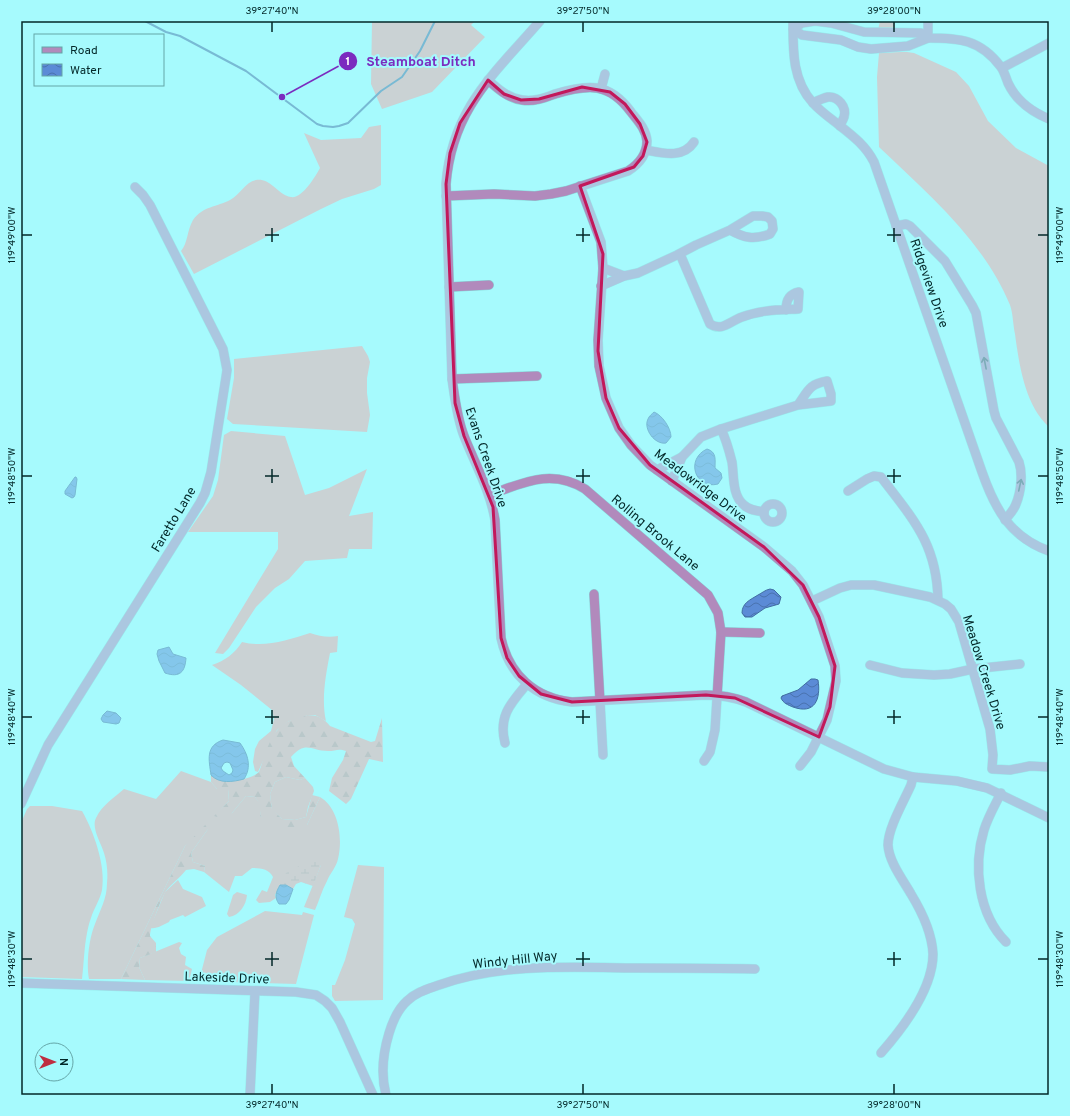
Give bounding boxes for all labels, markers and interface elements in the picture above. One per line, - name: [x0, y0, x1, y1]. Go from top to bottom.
- text: 39°27'40"N: [245, 5, 299, 18]
- text: 39°27'50"N: [557, 5, 609, 18]
- text: 39°28'00"N: [867, 5, 921, 18]
- legend: [34, 34, 164, 86]
- text: Road: [70, 43, 98, 59]
- callout: Steamboat Ditch: [338, 48, 484, 74]
- text: 1: [346, 54, 350, 70]
- text: Steamboat Ditch: [366, 54, 476, 71]
- text: Water: [70, 63, 102, 79]
- text: 119°49'00"W: [6, 207, 19, 263]
- text: 119°49'00"W: [1054, 207, 1067, 263]
- street label: Ridgeview Drive: [905, 237, 951, 330]
- one-way arrow: [981, 357, 989, 370]
- street label: Evans Creek Drive: [460, 405, 510, 510]
- text: 119°48'50"W: [6, 447, 19, 505]
- street label: Meadowridge Drive: [650, 447, 749, 527]
- text: 119°48'50"W: [1054, 447, 1067, 505]
- one-way arrow: [1017, 479, 1025, 492]
- street label: Faretto Lane: [149, 484, 200, 556]
- street label: Rolling Brook Lane: [607, 492, 702, 575]
- street label: Meadow Creek Drive: [958, 613, 1008, 732]
- text: 119°48'40"W: [6, 688, 19, 746]
- text: 119°48'40"W: [1054, 688, 1067, 746]
- text: 119°48'30"W: [6, 931, 19, 987]
- text: 119°48'30"W: [1054, 931, 1067, 987]
- street label: Windy Hill Way: [472, 949, 559, 973]
- street label: Lakeside Drive: [184, 970, 270, 988]
- north arrow: [34, 1042, 74, 1082]
- text: N: [56, 1058, 70, 1066]
- text: 39°27'40"N: [245, 1099, 299, 1112]
- text: 39°27'50"N: [557, 1099, 609, 1112]
- text: 39°28'00"N: [867, 1099, 921, 1112]

